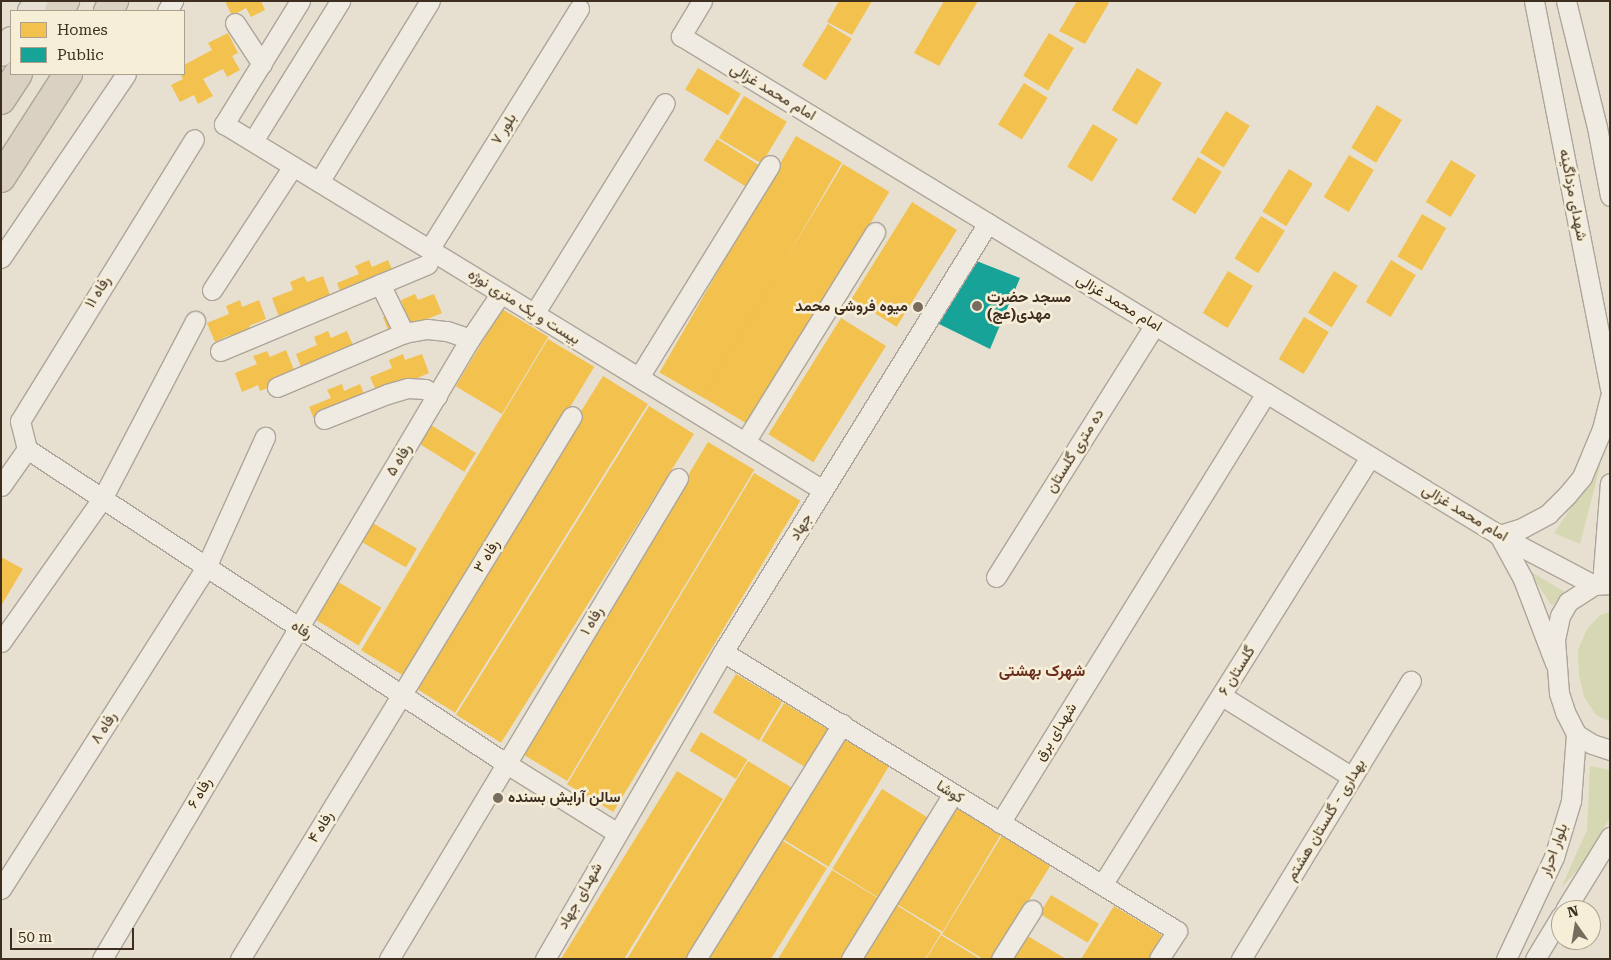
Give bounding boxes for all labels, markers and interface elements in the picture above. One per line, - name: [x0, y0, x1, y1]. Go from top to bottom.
- legend: [10, 10, 185, 75]
- text: Homes: [57, 21, 108, 39]
- text: Public: [57, 46, 104, 64]
- street label: امام محمد غزالی: [727, 59, 819, 125]
- street label: بلور ۷: [487, 110, 521, 148]
- street label: شهدای مزداگینه: [1555, 147, 1591, 243]
- street label: بیست و یک متری نوژه: [465, 265, 583, 349]
- street label: امام محمد غزالی: [1073, 270, 1165, 336]
- street label: رفاه ۱۱: [81, 273, 115, 311]
- place label: مسجد حضرت مهدی(عج): [987, 288, 1071, 323]
- place label: میوه فروشی محمد: [795, 298, 908, 316]
- marker: مسجد حضرت مهدی(عج): [971, 300, 983, 312]
- marker: میوه فروشی محمد: [912, 301, 924, 313]
- street label: ده متری گلستان: [1042, 406, 1108, 496]
- street label: رفاه ۵: [382, 441, 416, 479]
- street label: امام محمد غزالی: [1419, 480, 1511, 546]
- street label: جهاد: [786, 510, 816, 544]
- street label: رفاه ۳: [470, 536, 504, 576]
- street label: رفاه ۱: [577, 604, 607, 638]
- street label: رفاه: [288, 616, 316, 644]
- street label: گلستان ۶: [1215, 643, 1259, 699]
- district label: شهرک بهشتی: [999, 661, 1085, 681]
- street label: شهدای برق: [1031, 700, 1081, 764]
- street label: رفاه ۸: [87, 709, 121, 747]
- street label: بهداری - گلستان هشتم: [1283, 756, 1369, 884]
- street label: رفاه ۶: [184, 774, 216, 812]
- street label: کوشا: [933, 777, 967, 807]
- place label: سالن آرایش بسنده: [508, 789, 621, 807]
- marker: سالن آرایش بسنده: [492, 792, 504, 804]
- street label: رفاه ۴: [304, 808, 338, 846]
- street label: بلوار احرار: [1536, 821, 1572, 879]
- street label: شهدای جهاد: [554, 860, 606, 932]
- north arrow: [1551, 900, 1601, 950]
- text: N: [1566, 902, 1580, 920]
- scale bar: [12, 918, 136, 950]
- text: 50 m: [18, 928, 52, 946]

